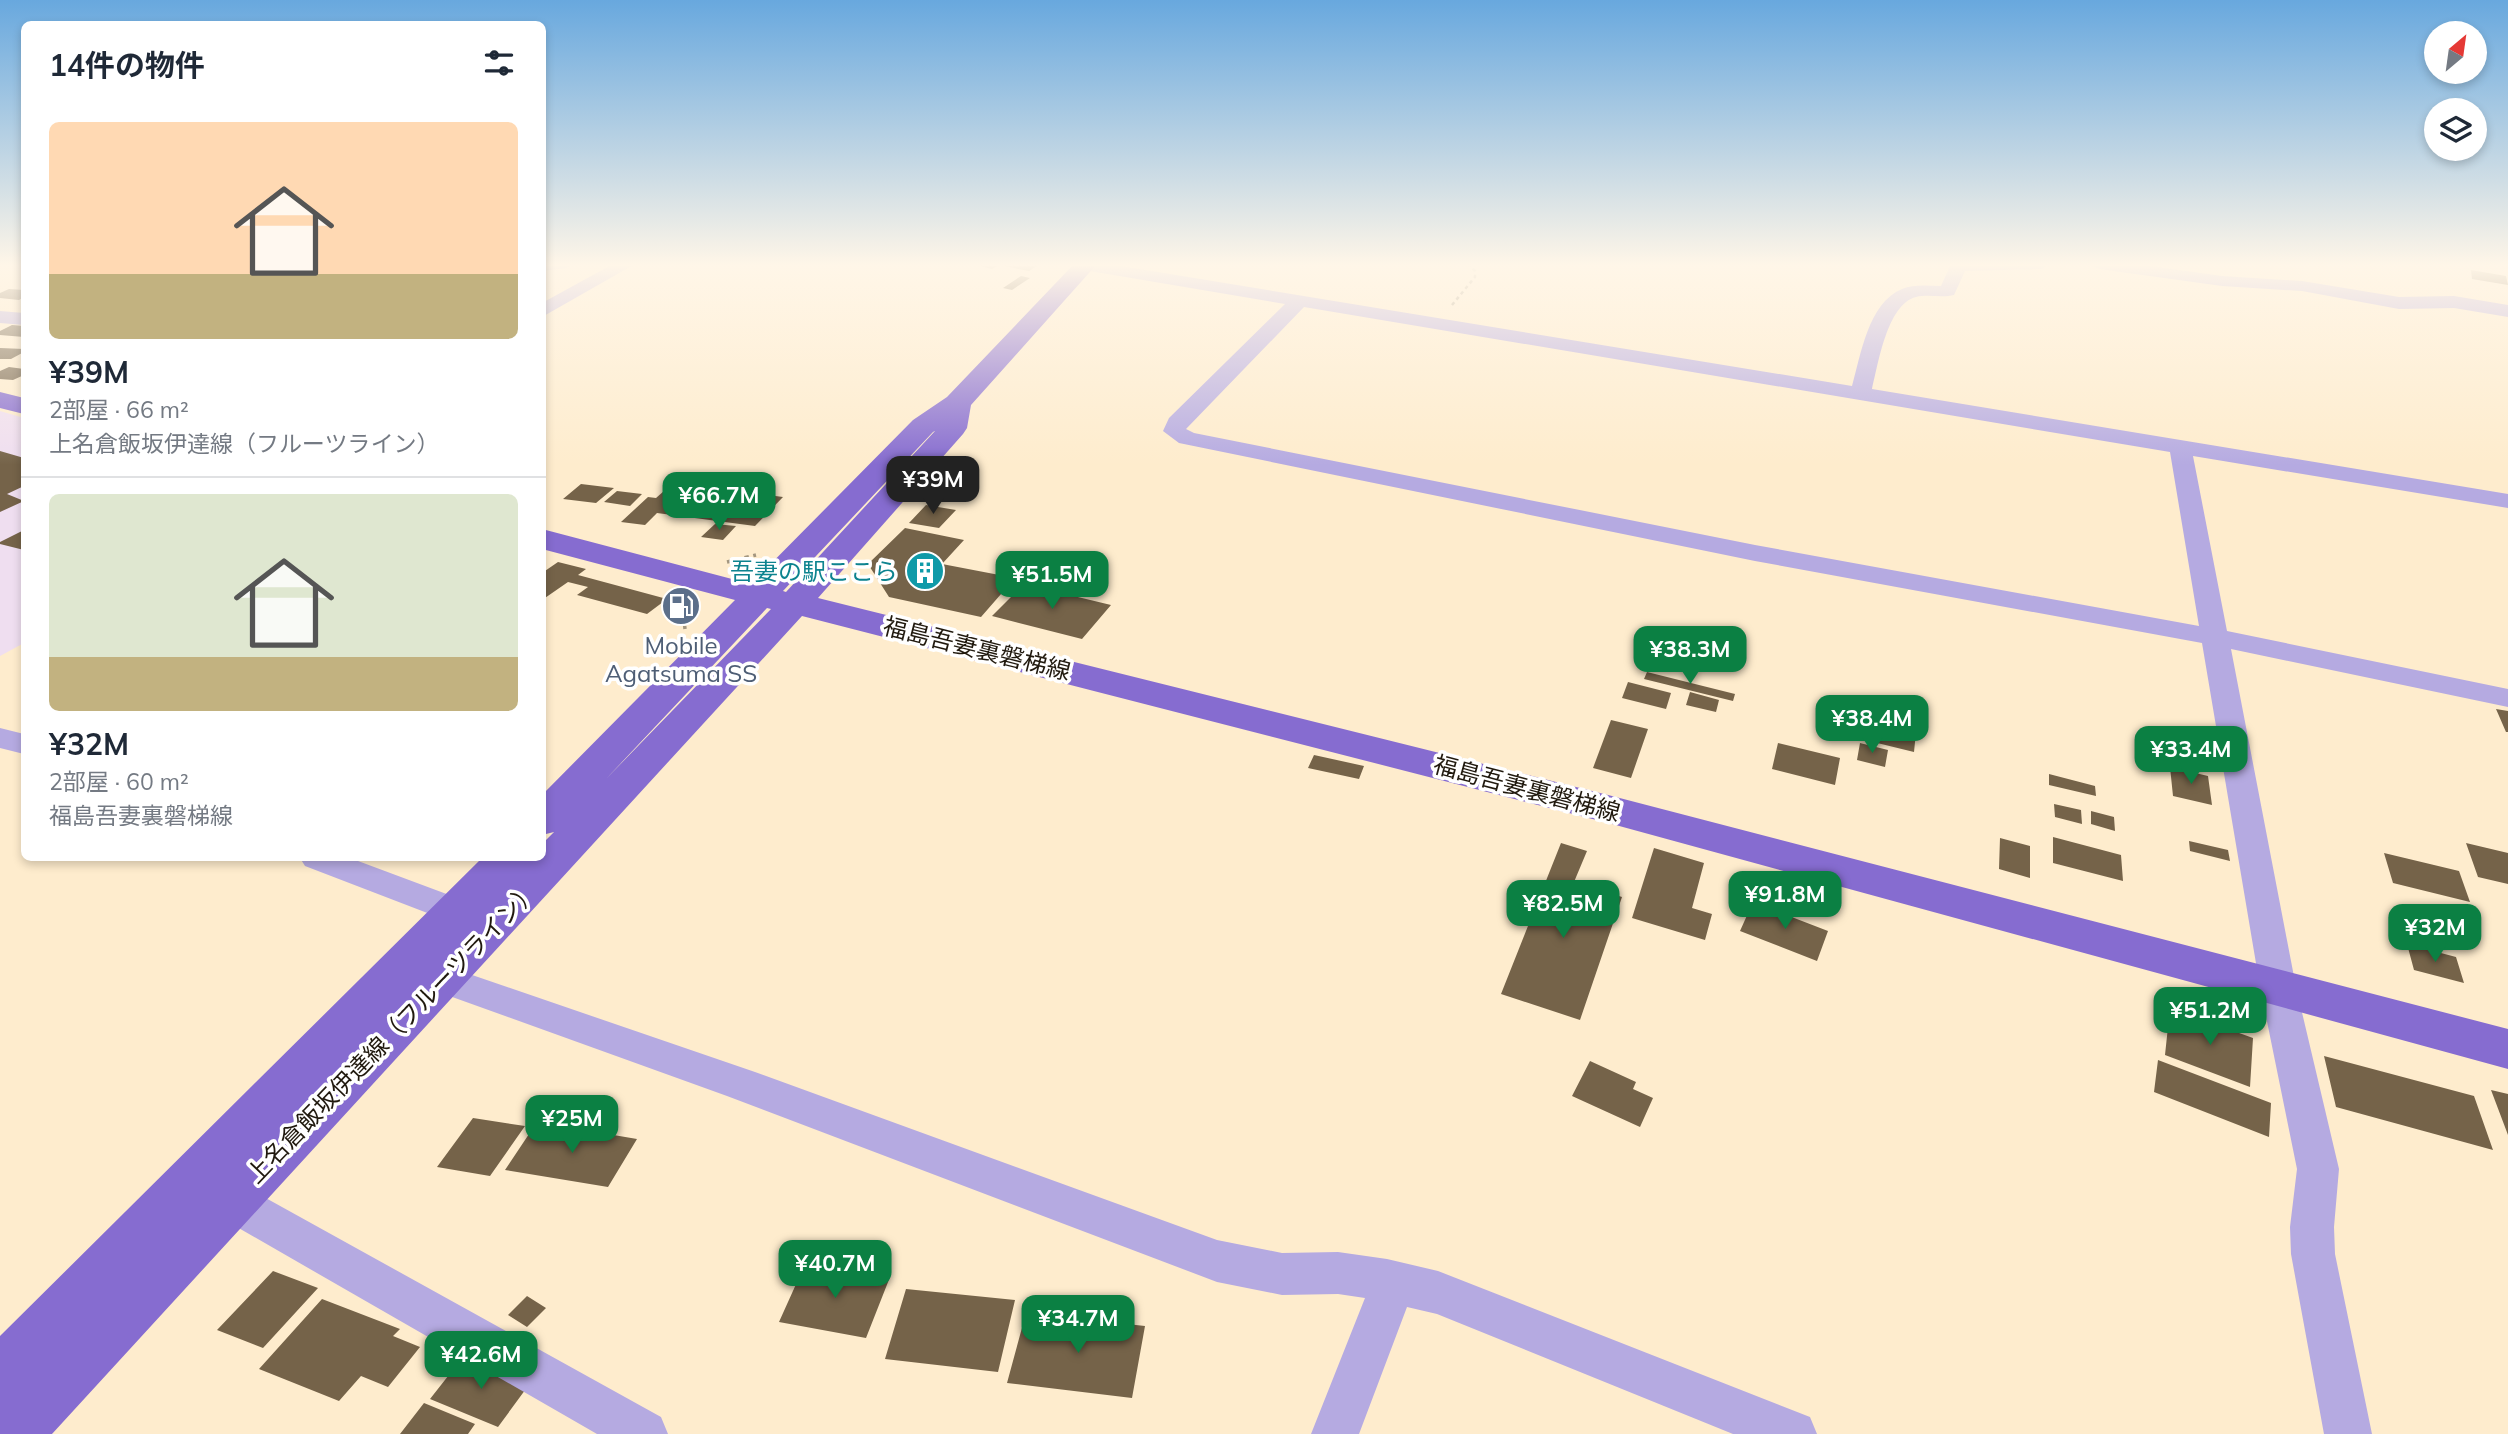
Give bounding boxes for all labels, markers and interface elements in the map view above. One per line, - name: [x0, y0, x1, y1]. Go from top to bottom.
- north arrow: [2424, 21, 2487, 84]
- map controls: [2424, 21, 2487, 161]
- icon: filters: [480, 44, 518, 82]
- text: 14件の物件: [49, 46, 205, 84]
- button: layers: [2424, 98, 2487, 161]
- icon: home: [221, 168, 347, 294]
- text: ¥39M: [49, 353, 129, 391]
- text: 2部屋 · 66 m²: [49, 395, 189, 424]
- text: 上名倉飯坂伊達線（フルーツライン）: [49, 429, 440, 458]
- pin: ¥39M: [892, 456, 974, 516]
- text: ¥39M: [902, 464, 964, 493]
- pin: ¥66.7M: [662, 472, 776, 532]
- text: ¥66.7M: [679, 480, 759, 509]
- icon: home: [221, 540, 347, 666]
- building icon: 吾妻の駅ここら: [904, 550, 946, 592]
- pin: ¥51.5M: [995, 552, 1109, 611]
- place label: 吾妻の駅ここら: [730, 556, 898, 586]
- text: ¥51.5M: [1012, 559, 1092, 588]
- fuel station icon: Mobile Agatsuma SS: [660, 585, 702, 627]
- street label: 福島吾妻裏磐梯線: [880, 610, 1074, 686]
- pin: ¥38.3M: [1633, 626, 1747, 686]
- place label: Mobile Agatsuma SS: [605, 630, 757, 688]
- text: ¥38.3M: [1650, 634, 1730, 663]
- pin: ¥38.4M: [1815, 696, 1929, 755]
- text: ¥38.4M: [1832, 703, 1912, 732]
- text: ¥32M: [49, 725, 129, 763]
- pin: ¥33.4M: [2134, 726, 2248, 786]
- text: ¥33.4M: [2151, 734, 2231, 763]
- street label: 福島吾妻裏磐梯線: [1430, 749, 1624, 827]
- text: 2部屋 · 60 m²: [49, 767, 189, 796]
- text: 福島吾妻裏磐梯線: [49, 801, 233, 830]
- pin: ¥91.8M: [1728, 872, 1842, 931]
- street label: 上名倉飯坂伊達線（フルーツライン）: [240, 875, 544, 1189]
- text: ¥91.8M: [1745, 879, 1825, 908]
- pin: ¥82.5M: [1506, 880, 1620, 940]
- text: ¥82.5M: [1523, 888, 1603, 917]
- pin: ¥32M: [2394, 904, 2476, 964]
- text: ¥32M: [2404, 912, 2466, 941]
- pin: ¥51.2M: [2153, 988, 2267, 1047]
- text: ¥51.2M: [2170, 995, 2250, 1024]
- pin: ¥25M: [531, 1096, 613, 1155]
- text: ¥25M: [541, 1103, 603, 1132]
- pin: ¥40.7M: [778, 1240, 892, 1300]
- text: ¥40.7M: [795, 1248, 875, 1277]
- pin: ¥34.7M: [1021, 1296, 1135, 1355]
- text: ¥34.7M: [1038, 1303, 1118, 1332]
- pin: ¥42.6M: [424, 1332, 538, 1391]
- text: ¥42.6M: [441, 1339, 521, 1368]

